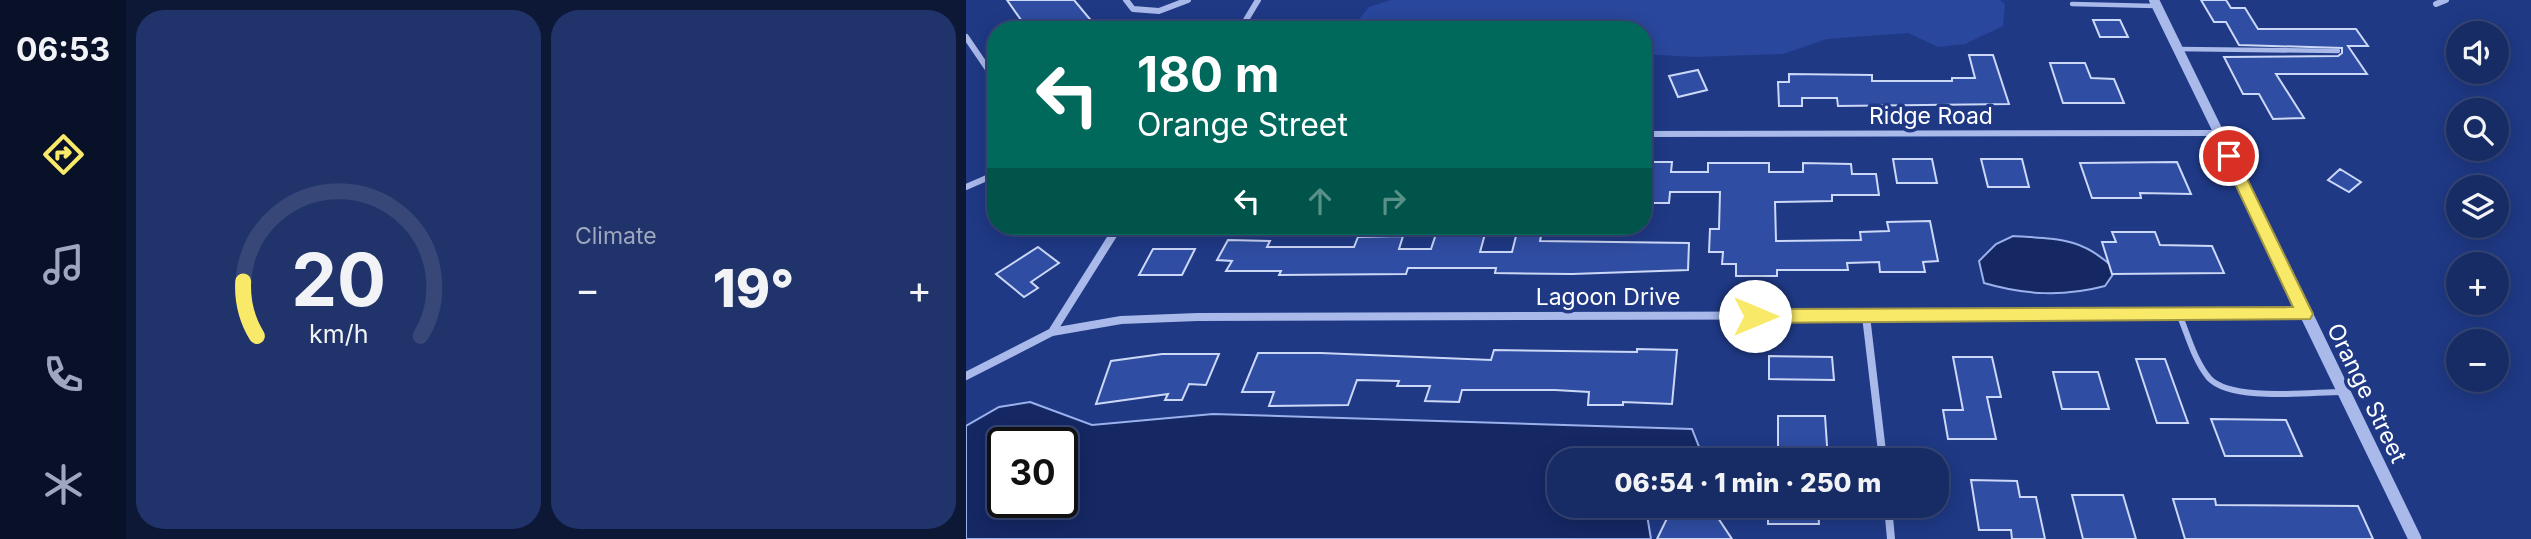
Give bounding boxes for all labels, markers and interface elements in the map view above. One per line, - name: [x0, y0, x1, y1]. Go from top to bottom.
- map controls: [2446, 21, 2509, 392]
- button: sound: [2446, 21, 2509, 84]
- text: 06:53: [16, 30, 110, 69]
- text: 180 m: [1137, 45, 1279, 104]
- icon: left: [1022, 49, 1113, 140]
- button: search: [2446, 98, 2509, 161]
- street label: Ridge Road: [1869, 102, 1993, 130]
- text: Orange Street: [1137, 105, 1348, 144]
- pin: [2199, 126, 2259, 186]
- icon: directions: [39, 130, 88, 179]
- icon: arrive: [2210, 137, 2248, 175]
- button: layers: [2446, 175, 2509, 238]
- icon: left: [1228, 182, 1266, 220]
- icon: ahead: [1301, 182, 1339, 220]
- icon: right: [1374, 182, 1412, 220]
- text: Climate: [575, 222, 657, 250]
- text: 20: [291, 235, 386, 324]
- icon: music: [39, 240, 88, 289]
- button: +: [2446, 252, 2509, 315]
- text: 19°: [713, 257, 794, 320]
- text: −: [575, 266, 600, 312]
- text: +: [907, 266, 932, 312]
- position arrow: [1718, 279, 1792, 353]
- street label: Lagoon Drive: [1536, 283, 1680, 311]
- text: km/h: [309, 318, 368, 348]
- street label: Orange Street: [2321, 319, 2413, 468]
- button: −: [2446, 329, 2509, 392]
- icon: phone: [39, 350, 88, 399]
- speed limit sign: 30: [987, 427, 1078, 518]
- icon: climate: [39, 460, 88, 509]
- text: 06:54 · 1 min · 250 m: [1615, 467, 1881, 498]

